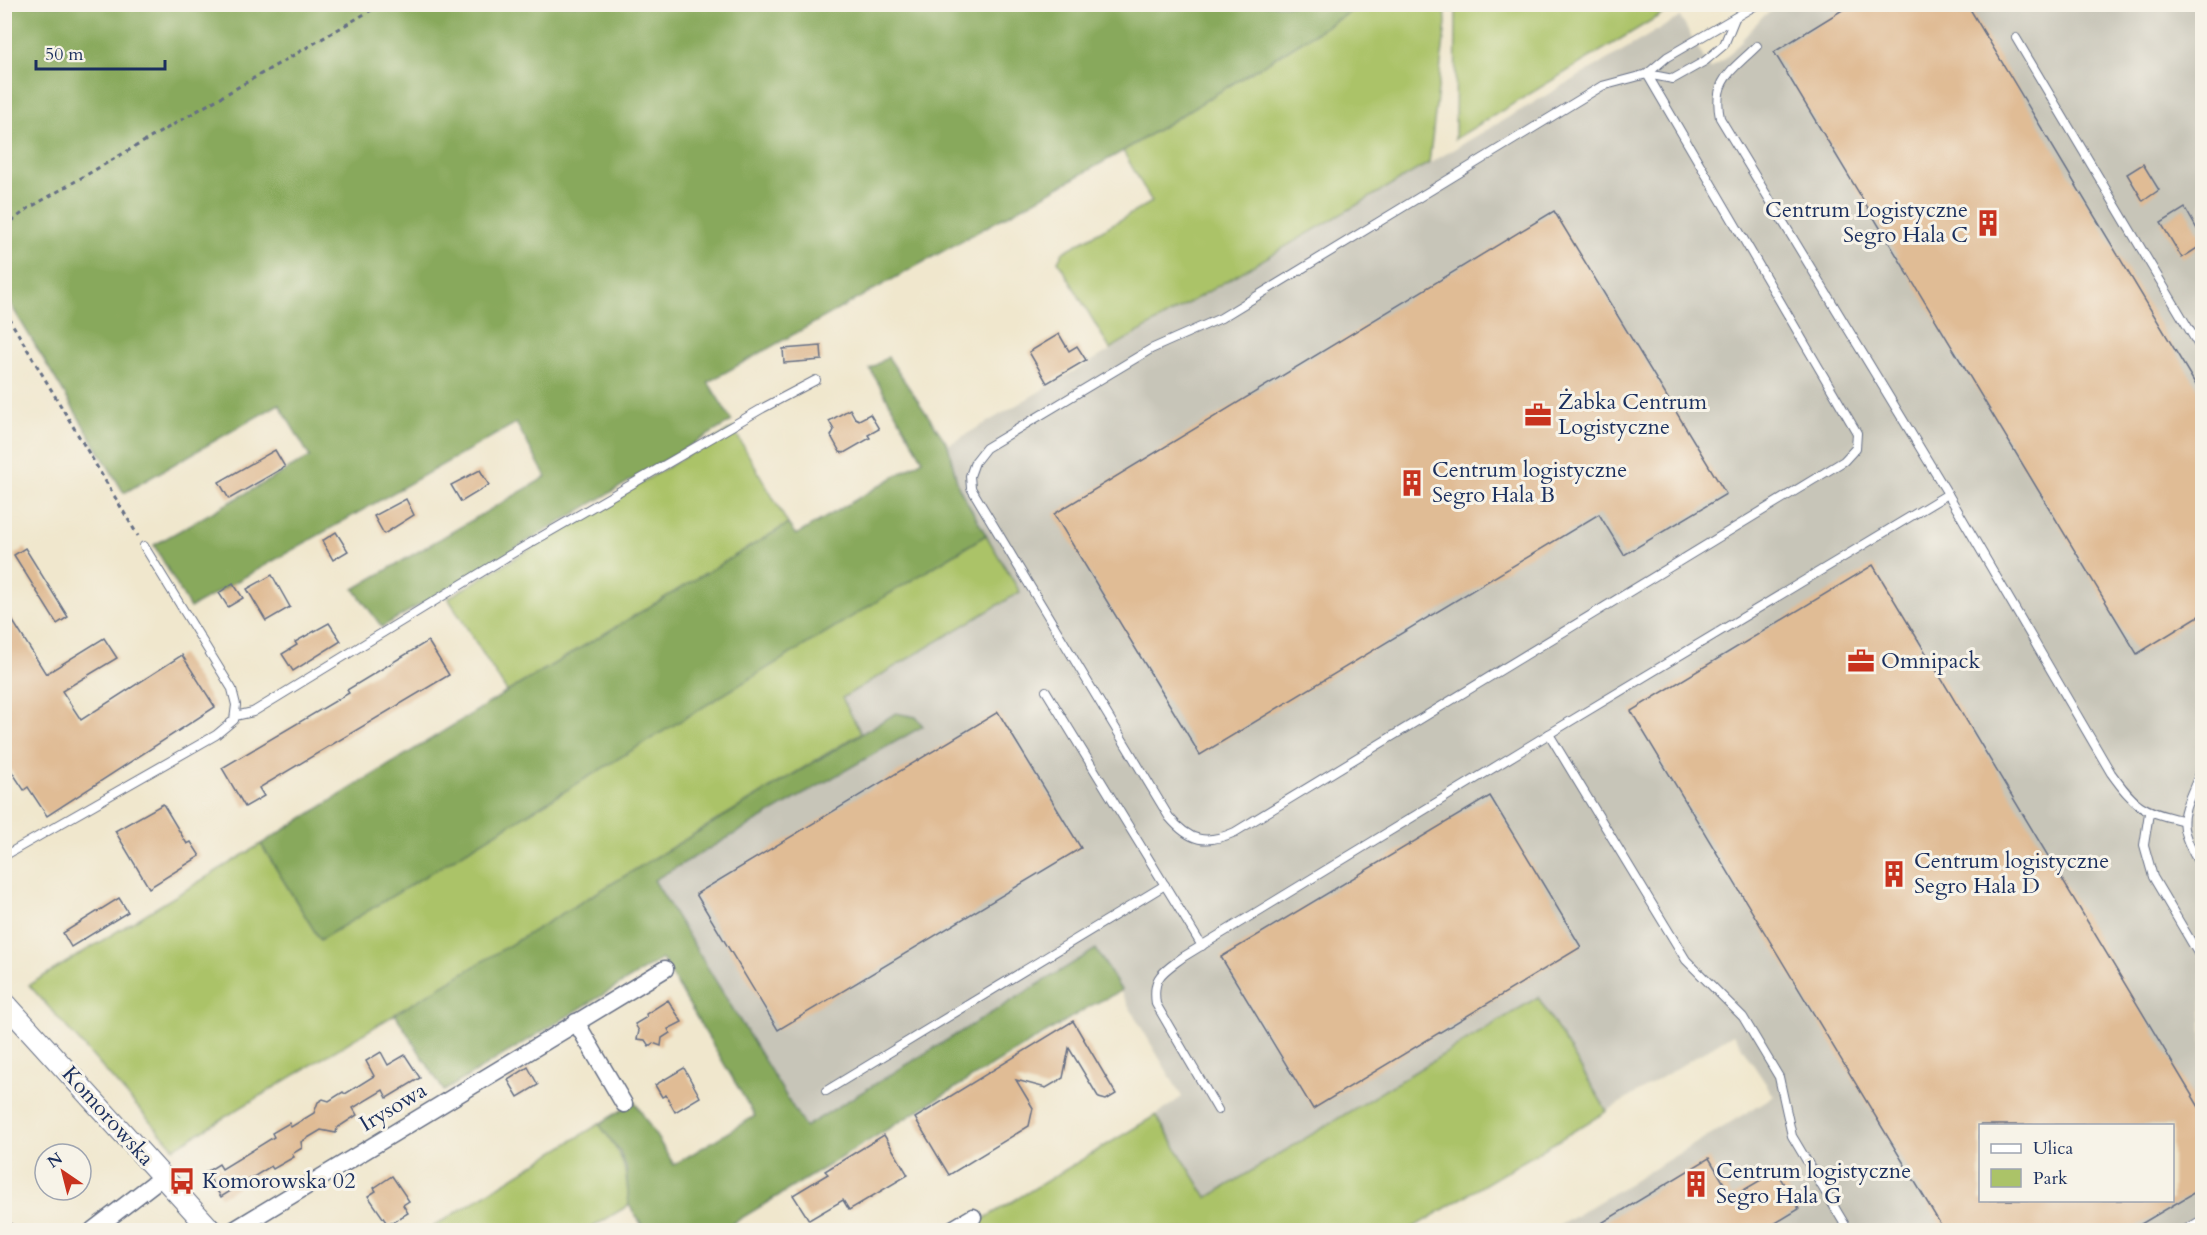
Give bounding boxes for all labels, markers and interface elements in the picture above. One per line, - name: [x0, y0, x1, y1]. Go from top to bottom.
- scale bar: [36, 33, 165, 71]
- text: 50 m: [45, 42, 84, 67]
- place label: Centrum Logistyczne Segro Hala C: [1765, 195, 1968, 250]
- building icon: Centrum Logistyczne Segro Hala C: [1973, 208, 2003, 238]
- place label: Żabka Centrum Logistyczne: [1558, 387, 1708, 442]
- office icon: Żabka Centrum Logistyczne: [1523, 400, 1553, 430]
- place label: Centrum logistyczne Segro Hala B: [1432, 455, 1627, 510]
- building icon: Centrum logistyczne Segro Hala B: [1397, 468, 1427, 498]
- office icon: Omnipack: [1846, 646, 1876, 676]
- place label: Omnipack: [1881, 646, 1981, 676]
- place label: Centrum logistyczne Segro Hala D: [1914, 846, 2109, 901]
- building icon: Centrum logistyczne Segro Hala D: [1879, 859, 1909, 889]
- street label: Komorowska: [55, 1060, 161, 1173]
- street label: Irysowa: [354, 1075, 433, 1139]
- legend: [1979, 1124, 2174, 1202]
- text: Ulica: [2033, 1136, 2074, 1161]
- north arrow: [33, 1142, 93, 1202]
- text: N: [43, 1147, 67, 1174]
- place label: Centrum logistyczne Segro Hala G: [1716, 1156, 1911, 1211]
- bus stop icon: Komorowska 02: [167, 1166, 197, 1196]
- place label: Komorowska 02: [202, 1166, 355, 1196]
- text: Park: [2033, 1166, 2068, 1191]
- building icon: Centrum logistyczne Segro Hala G: [1681, 1169, 1711, 1199]

